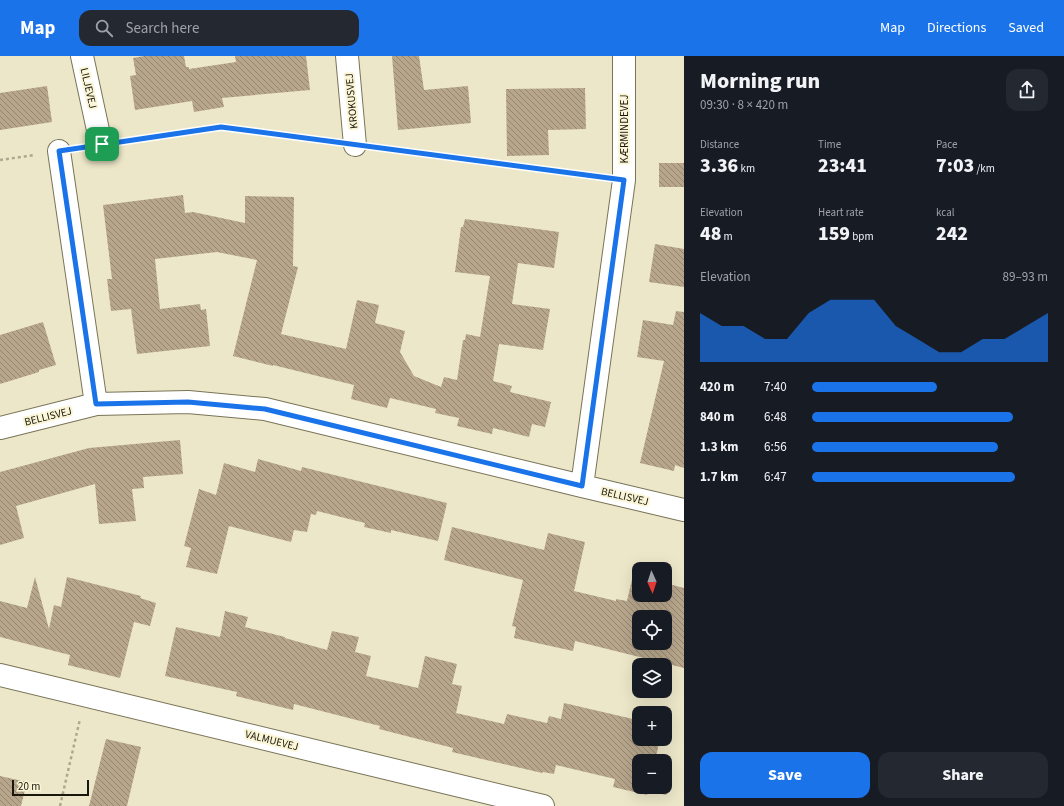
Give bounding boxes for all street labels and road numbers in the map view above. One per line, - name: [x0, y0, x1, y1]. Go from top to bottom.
- street label: LILJEVEJ: [77, 66, 100, 110]
- street label: KROKUSVEJ: [342, 73, 361, 129]
- street label: KÆRMINDEVEJ: [617, 95, 632, 163]
- street label: BELLISVEJ: [23, 403, 73, 430]
- street label: BELLISVEJ: [600, 484, 650, 509]
- street label: VALMUEVEJ: [244, 727, 300, 754]

